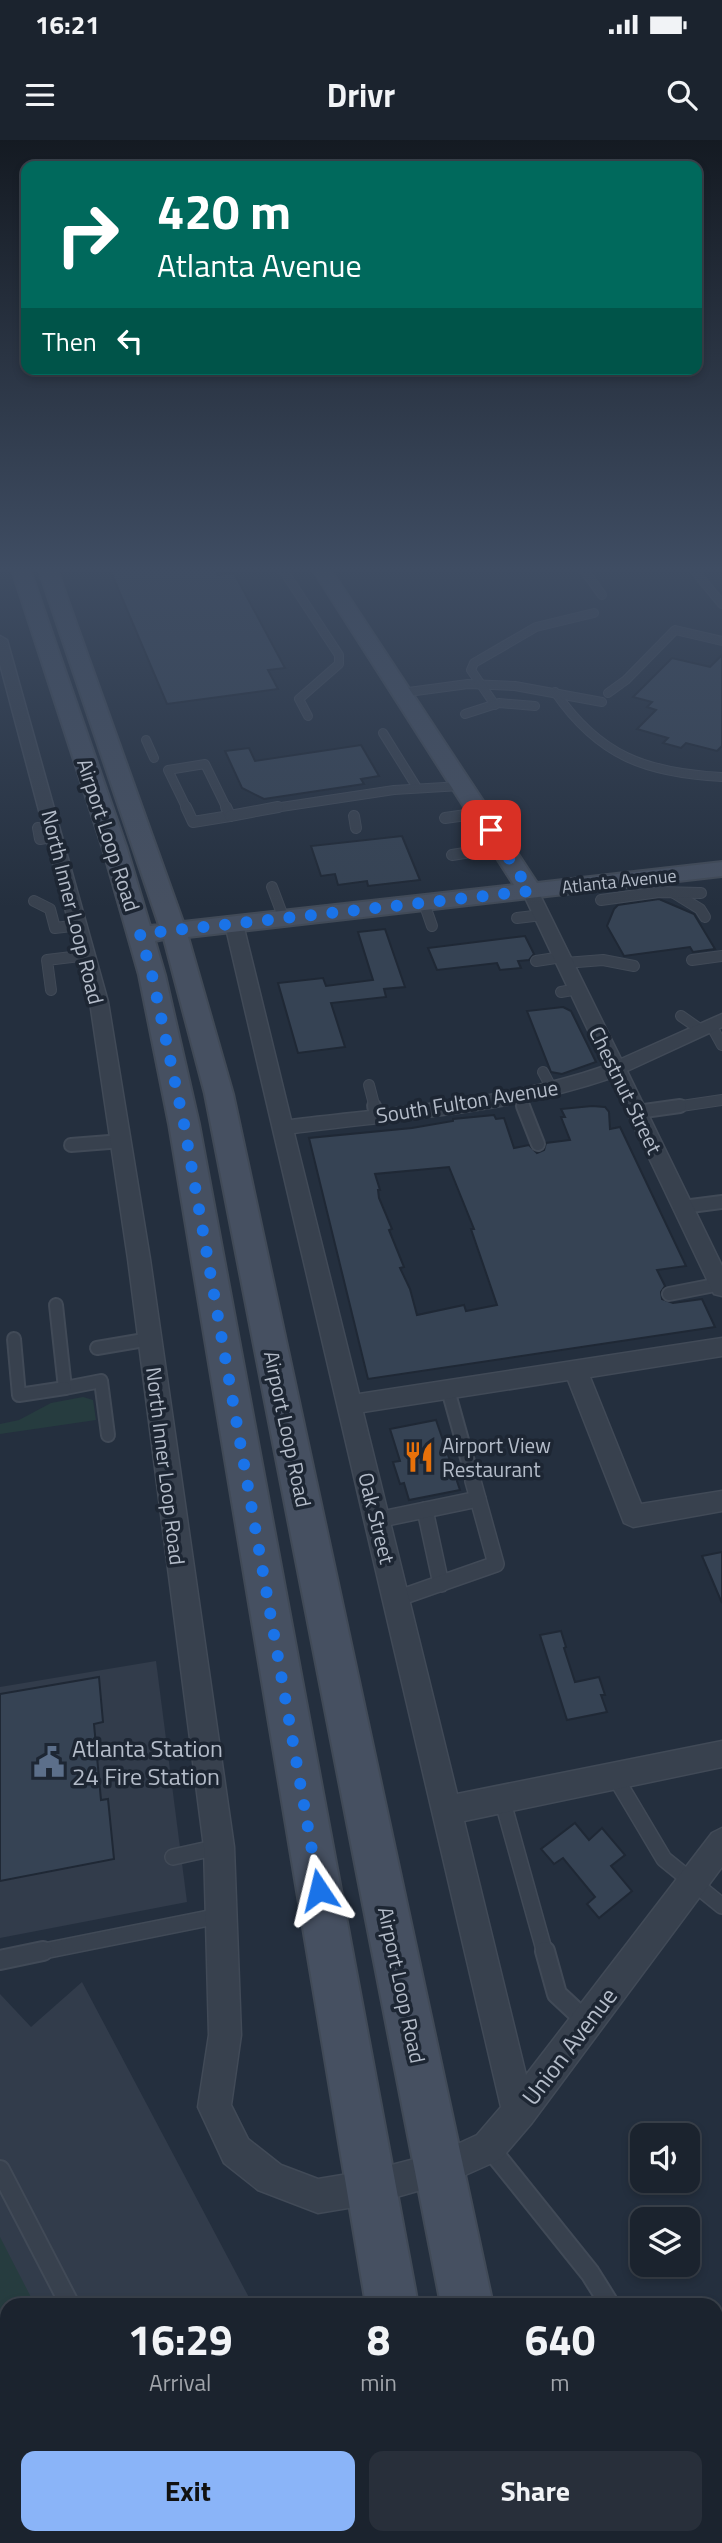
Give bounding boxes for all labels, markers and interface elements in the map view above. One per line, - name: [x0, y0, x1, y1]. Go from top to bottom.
- text: 16:21: [35, 5, 100, 44]
- text: Drivr: [327, 71, 395, 119]
- icon: menu: [21, 76, 59, 114]
- icon: search: [663, 76, 701, 114]
- text: 420 m: [157, 173, 291, 248]
- icon: right: [42, 189, 133, 280]
- text: Atlanta Avenue: [157, 241, 362, 289]
- text: Then: [42, 322, 97, 361]
- icon: left: [111, 322, 149, 360]
- street label: Airport Loop Road: [69, 754, 149, 916]
- pin: [461, 800, 521, 860]
- street label: North Inner Loop Road: [33, 806, 113, 1008]
- icon: arrive: [472, 811, 510, 849]
- street label: Atlanta Avenue: [560, 862, 678, 900]
- street label: Chestnut Street: [581, 1021, 671, 1160]
- street label: South Fulton Avenue: [374, 1071, 560, 1131]
- street label: Airport Loop Road: [256, 1348, 320, 1510]
- street label: North Inner Loop Road: [138, 1365, 194, 1567]
- place label: Airport View Restaurant: [442, 1429, 551, 1485]
- restaurant icon: Airport View Restaurant: [402, 1440, 436, 1474]
- street label: Oak Street: [350, 1469, 404, 1568]
- place label: Atlanta Station 24 Fire Station: [72, 1730, 223, 1794]
- public building icon: Atlanta Station 24 Fire Station: [32, 1745, 66, 1779]
- position arrow: [282, 1853, 356, 1927]
- street label: Airport Loop Road: [370, 1904, 434, 2066]
- street label: Union Avenue: [513, 1979, 625, 2113]
- map controls: [630, 2123, 700, 2277]
- button: sound: [630, 2123, 700, 2193]
- button: layers: [630, 2207, 700, 2277]
- text: 16:29: [128, 2307, 233, 2371]
- text: 8: [367, 2307, 390, 2371]
- text: 640: [525, 2307, 595, 2371]
- text: Arrival: [149, 2365, 211, 2400]
- text: min: [360, 2365, 397, 2400]
- text: m: [550, 2365, 570, 2400]
- button: Exit: [21, 2451, 355, 2531]
- button: Share: [369, 2451, 702, 2531]

